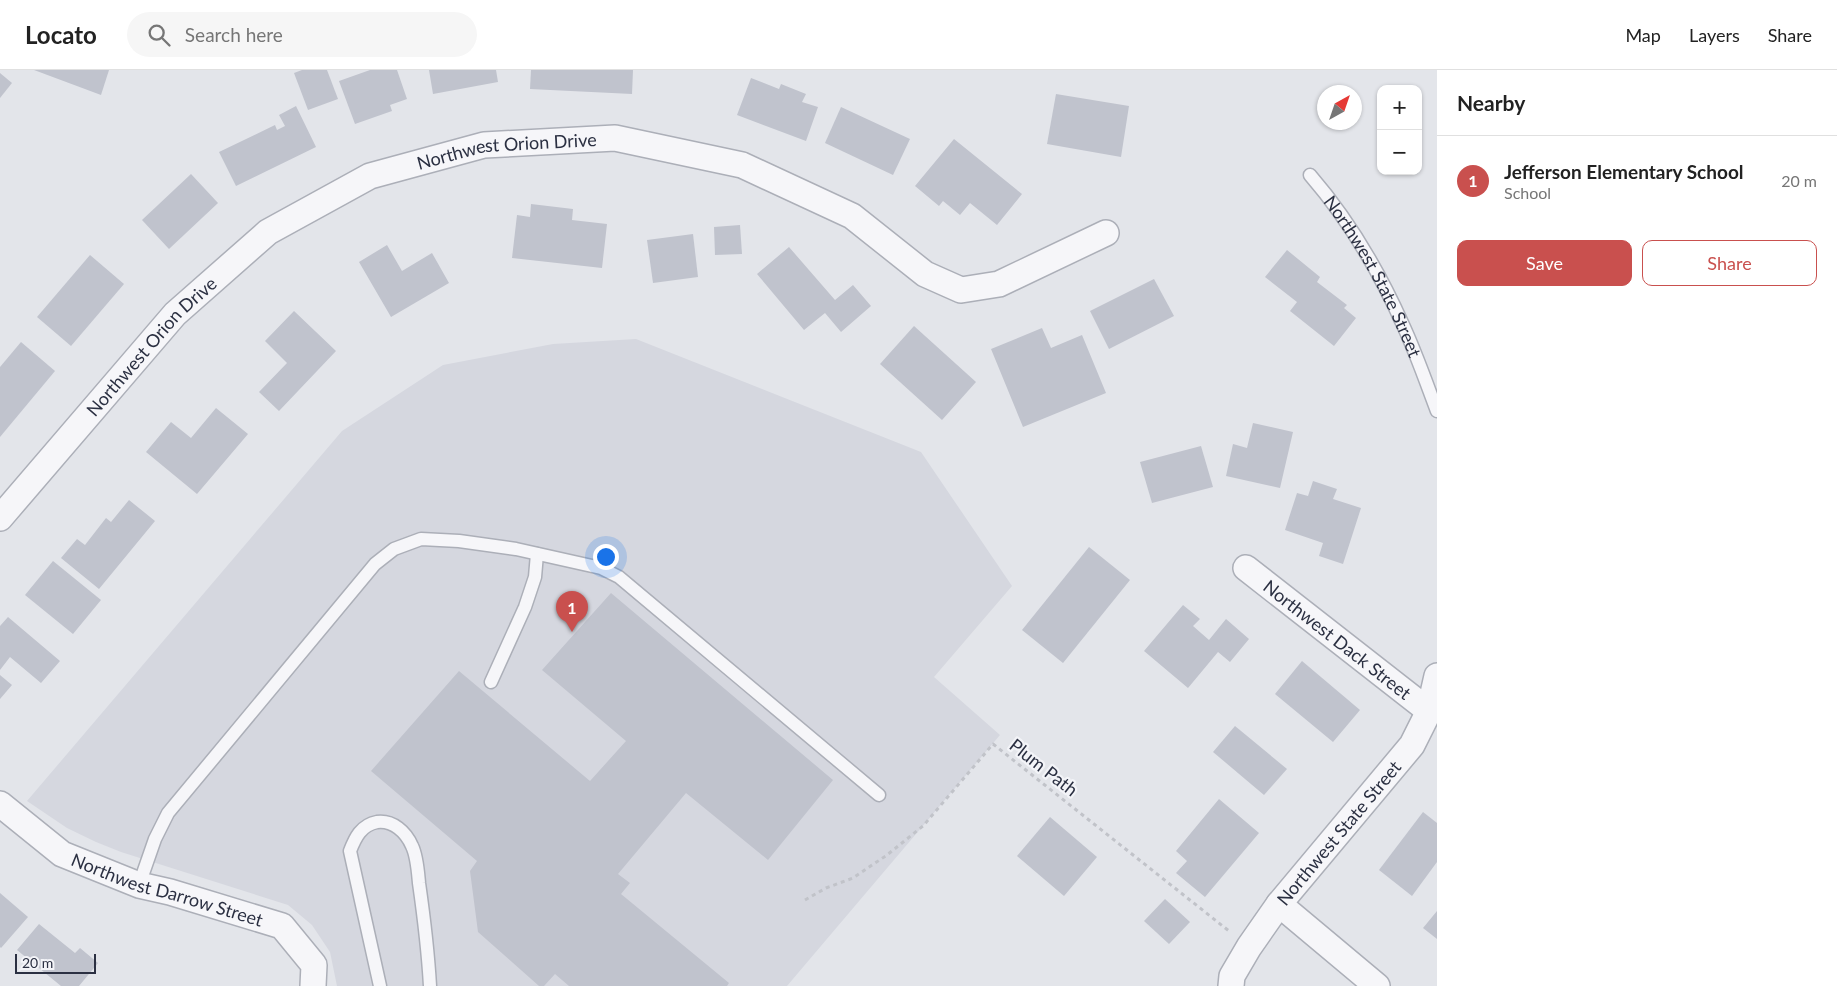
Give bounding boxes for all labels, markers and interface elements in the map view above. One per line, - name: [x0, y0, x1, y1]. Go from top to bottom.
- search box: [127, 12, 477, 57]
- text: Locato: [25, 20, 97, 49]
- icon: search: [145, 21, 173, 49]
- text: Search here: [185, 23, 283, 46]
- text: Map: [1625, 24, 1661, 46]
- text: Layers: [1689, 24, 1740, 46]
- text: Share: [1768, 24, 1812, 46]
- north arrow: [1317, 85, 1362, 130]
- map controls: [1377, 85, 1422, 175]
- button: +: [1377, 85, 1422, 130]
- text: Nearby: [1457, 90, 1525, 115]
- street label: Northwest Orion Drive: [414, 128, 597, 174]
- button: −: [1377, 130, 1422, 175]
- text: Jefferson Elementary School: [1504, 160, 1744, 183]
- text: 1: [1468, 171, 1478, 190]
- text: 20 m: [1781, 171, 1817, 190]
- text: School: [1504, 183, 1551, 202]
- street label: Northwest State Street: [1320, 191, 1427, 361]
- button: Save: [1457, 240, 1632, 286]
- button: Share: [1642, 240, 1817, 286]
- street label: Northwest Orion Drive: [81, 272, 221, 420]
- your location: [593, 544, 619, 570]
- street label: Northwest Dack Street: [1259, 575, 1416, 704]
- pin: 1: [556, 591, 588, 632]
- street label: Plum Path: [1006, 734, 1082, 800]
- street label: Northwest State Street: [1272, 756, 1406, 910]
- street label: Northwest Darrow Street: [68, 848, 266, 931]
- scale bar: [15, 951, 96, 974]
- text: 20 m: [22, 954, 53, 971]

